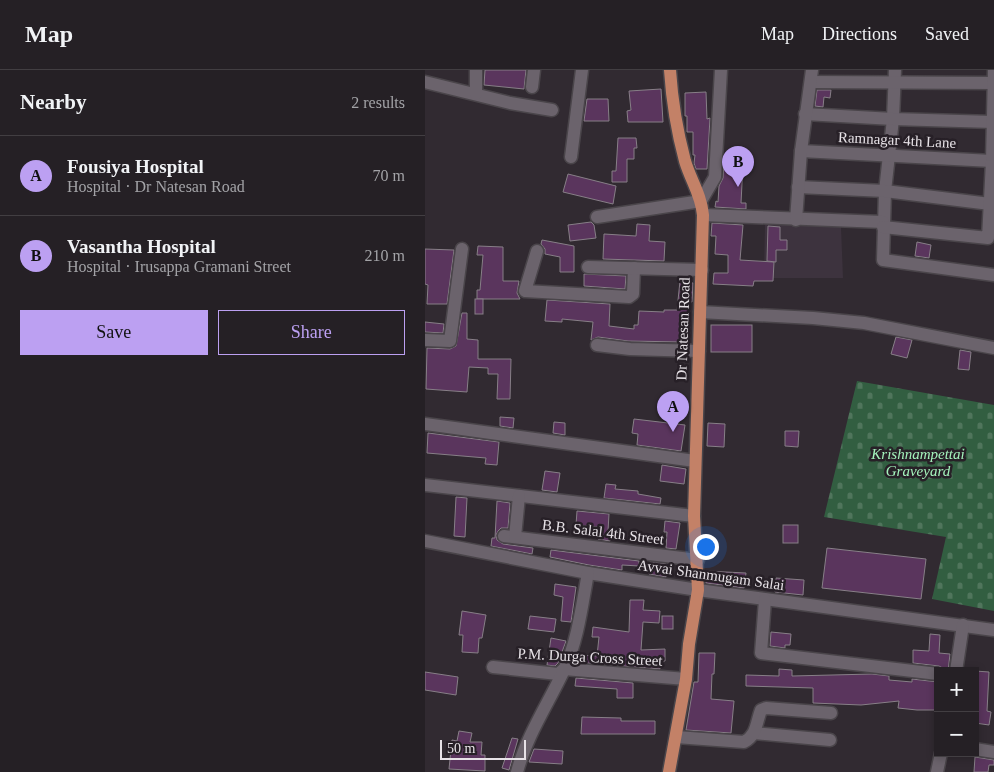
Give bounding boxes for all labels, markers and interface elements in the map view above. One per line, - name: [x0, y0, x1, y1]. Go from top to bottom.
- text: Map: [25, 21, 73, 47]
- text: Map: [761, 24, 794, 44]
- text: Directions: [822, 24, 897, 44]
- text: Saved: [925, 24, 969, 44]
- text: Nearby: [20, 90, 87, 114]
- text: 2 results: [351, 94, 405, 111]
- street label: Ramnagar 4th Lane: [838, 129, 957, 151]
- pin: B: [722, 146, 754, 187]
- text: Fousiya Hospital: [67, 156, 204, 177]
- text: A: [30, 167, 42, 184]
- text: 70 m: [373, 167, 405, 184]
- text: Hospital · Dr Natesan Road: [67, 178, 245, 195]
- text: Vasantha Hospital: [67, 236, 216, 257]
- text: B: [31, 247, 41, 264]
- text: 210 m: [365, 247, 405, 264]
- text: Hospital · Irusappa Gramani Street: [67, 258, 291, 275]
- street label: Dr Natesan Road: [673, 277, 693, 381]
- button: Save: [20, 310, 208, 355]
- button: Share: [218, 310, 405, 355]
- pin: A: [657, 391, 689, 432]
- park label: Krishnampettai Graveyard: [870, 446, 965, 479]
- street label: B.B. Salal 4th Street: [541, 517, 666, 548]
- your location: [693, 534, 719, 560]
- street label: Avvai Shanmugam Salai: [637, 557, 785, 593]
- street label: P.M. Durga Cross Street: [517, 645, 664, 669]
- map controls: [934, 667, 979, 757]
- button: +: [934, 667, 979, 712]
- button: −: [934, 712, 979, 757]
- scale bar: [440, 737, 526, 760]
- text: 50 m: [447, 741, 475, 756]

